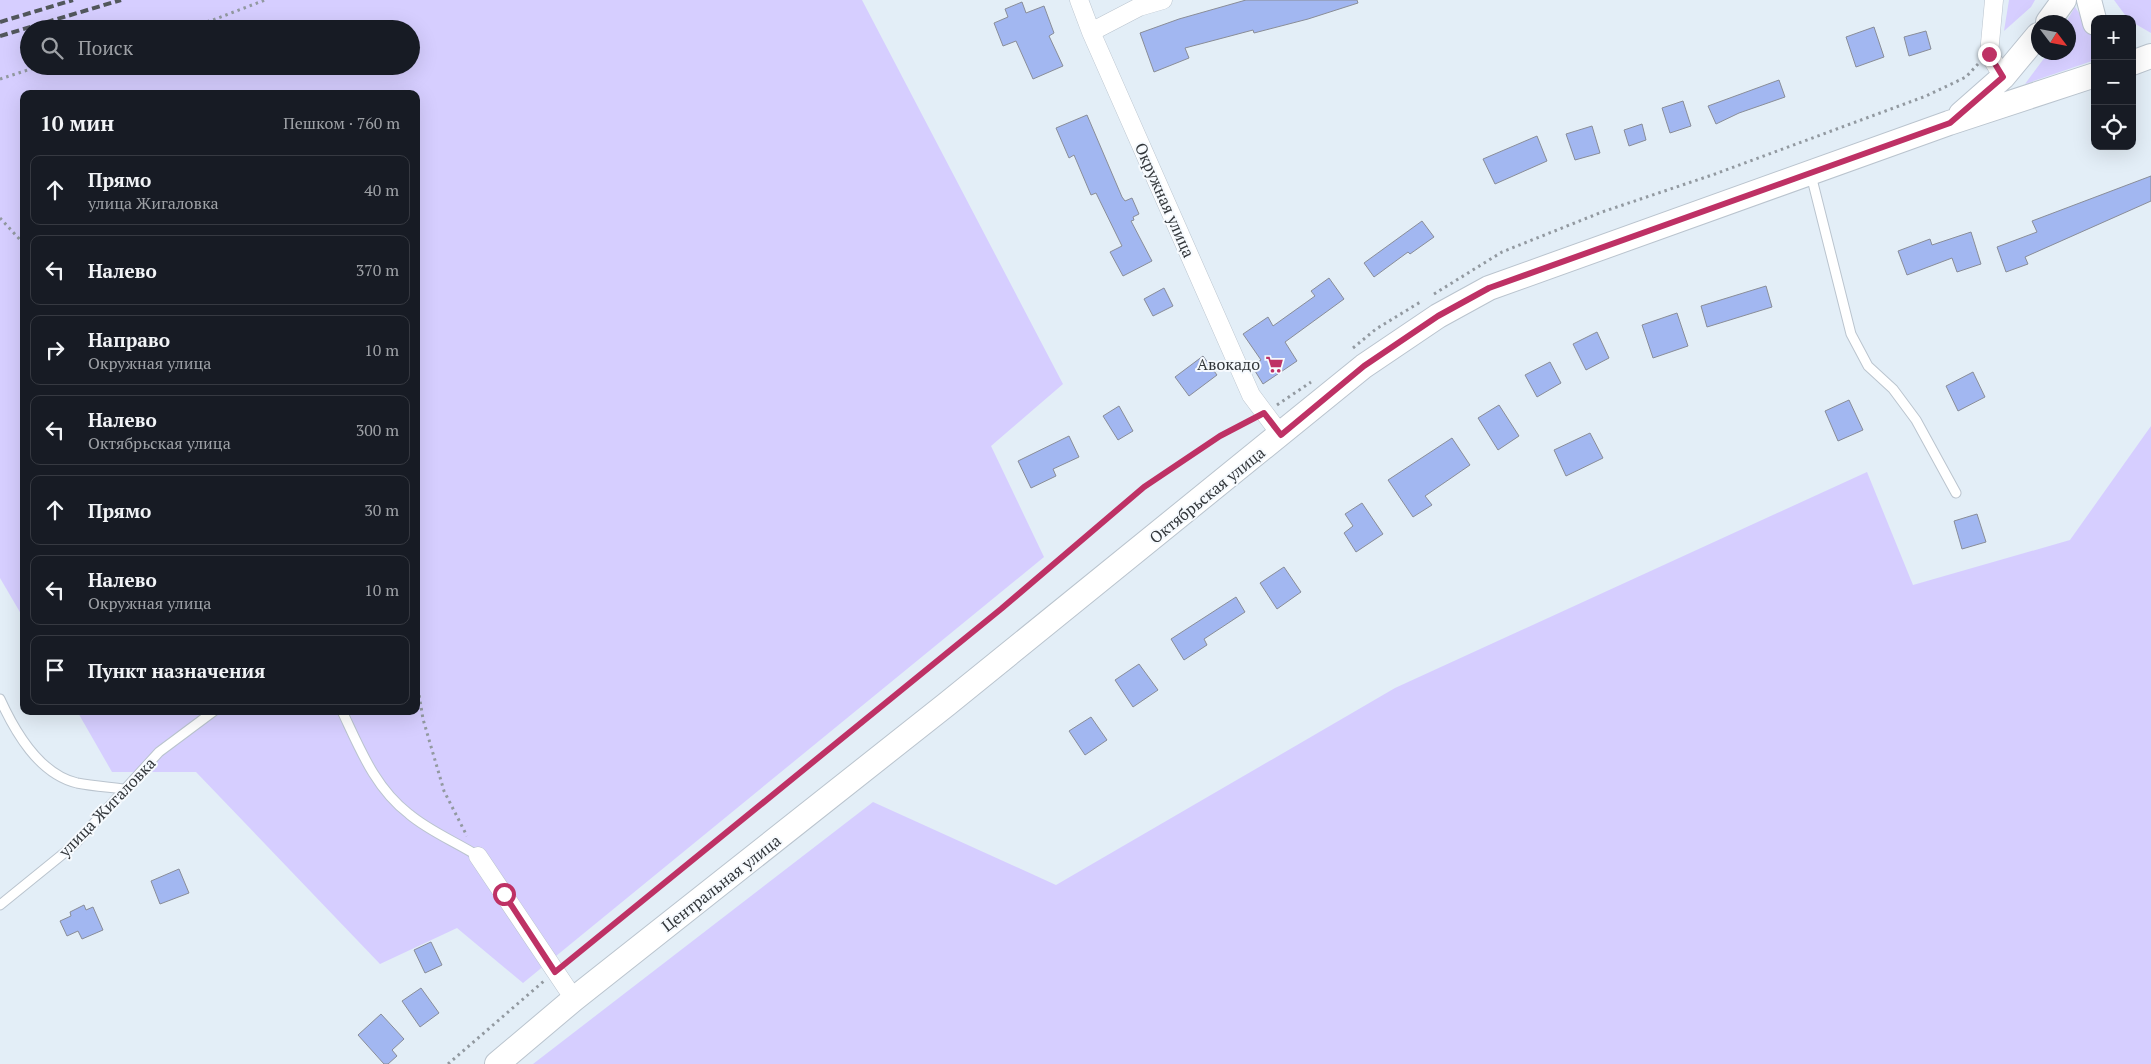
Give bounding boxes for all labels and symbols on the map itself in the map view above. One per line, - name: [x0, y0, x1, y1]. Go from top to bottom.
- north arrow: [2031, 15, 2076, 60]
- route end: [1978, 43, 2001, 66]
- street label: Окружная улица: [1130, 139, 1200, 261]
- place label: Авокадо: [1197, 353, 1260, 375]
- supermarket icon: Авокадо: [1264, 354, 1284, 374]
- street label: Октябрьская улица: [1145, 442, 1269, 548]
- street label: улица Жигаловка: [53, 752, 160, 862]
- street label: Центральная улица: [657, 829, 785, 937]
- route start: [493, 883, 516, 906]

